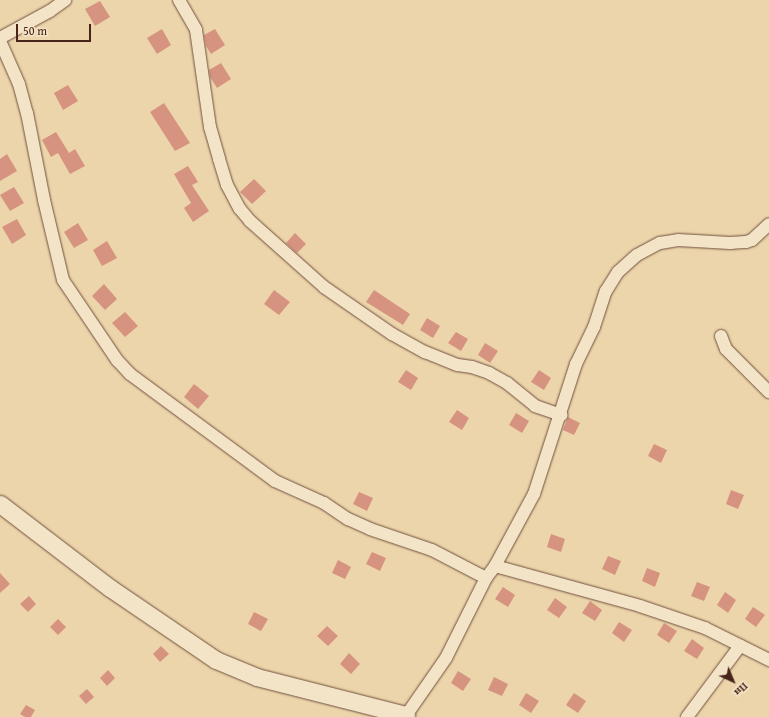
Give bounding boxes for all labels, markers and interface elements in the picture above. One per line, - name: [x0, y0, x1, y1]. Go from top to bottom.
- scale bar: [18, 16, 93, 42]
- text: 50 m: [23, 22, 47, 39]
- north arrow: [713, 661, 753, 701]
- text: Пн: [731, 679, 752, 700]

